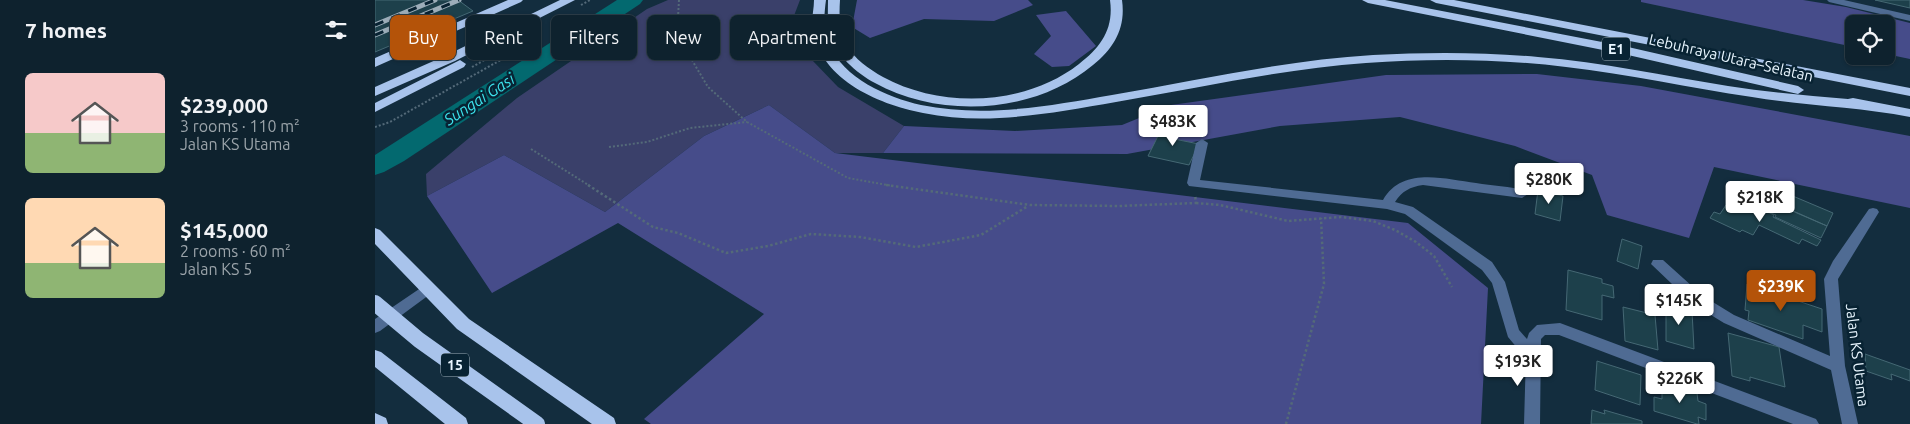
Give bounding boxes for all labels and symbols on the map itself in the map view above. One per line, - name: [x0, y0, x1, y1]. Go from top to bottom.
- street label: Lebuhraya Utara–Selatan: [1647, 30, 1815, 85]
- road number: E1: [1602, 38, 1630, 61]
- water label: Sungai Gasi: [440, 69, 518, 129]
- pin: $483K: [1138, 104, 1208, 147]
- pin: $280K: [1514, 162, 1584, 205]
- pin: $218K: [1725, 180, 1795, 223]
- pin: $239K: [1746, 270, 1816, 312]
- pin: $145K: [1644, 284, 1714, 326]
- street label: Jalan KS Utama: [1843, 302, 1872, 407]
- pin: $193K: [1483, 344, 1553, 387]
- road number: 15: [441, 354, 469, 376]
- pin: $226K: [1645, 362, 1715, 404]

